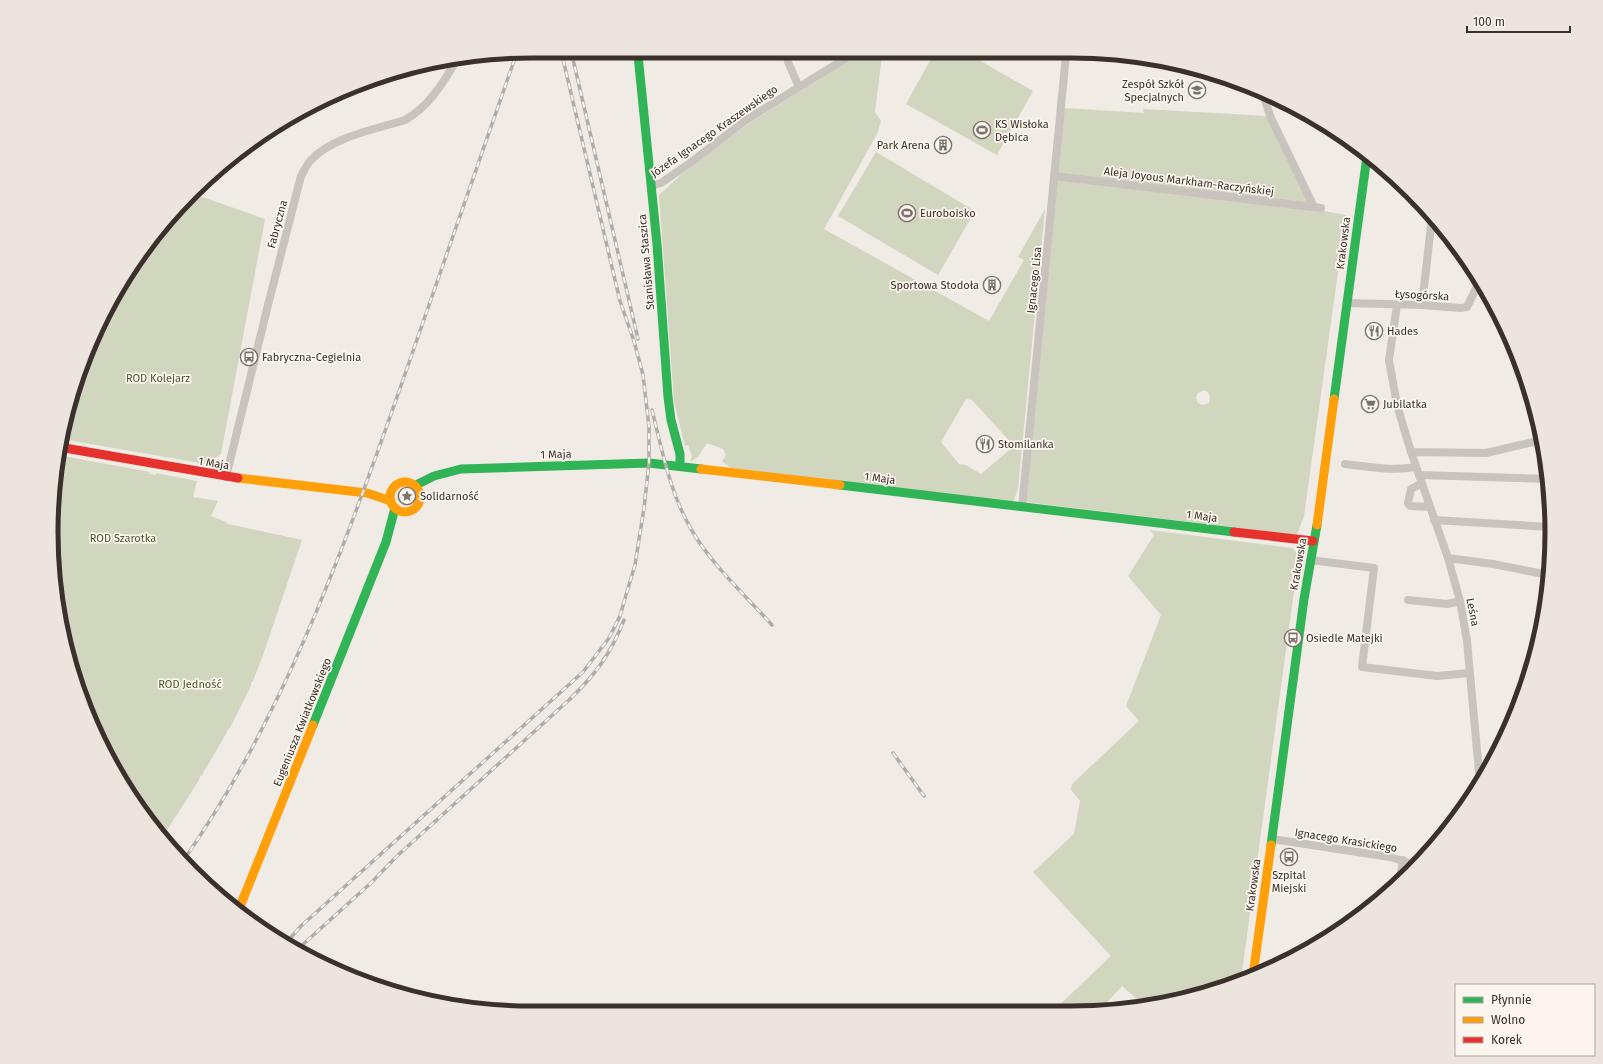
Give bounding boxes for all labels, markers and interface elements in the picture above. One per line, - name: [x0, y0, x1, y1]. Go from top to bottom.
- scale bar: [1467, 8, 1570, 34]
- text: 100 m: [1473, 15, 1505, 29]
- place label: Zespół Szkół Specjalnych: [1122, 78, 1185, 104]
- school or university icon: Zespół Szkół Specjalnych: [1187, 80, 1207, 100]
- street label: Józefa Ignacego Kraszewskiego: [648, 83, 780, 180]
- place label: KS Wisłoka Dębica: [995, 118, 1049, 144]
- sports icon: KS Wisłoka Dębica: [972, 120, 992, 140]
- building icon: Park Arena: [933, 135, 953, 155]
- place label: Park Arena: [877, 139, 930, 152]
- street label: Aleja Joyous Markham-Raczyńskiej: [1103, 165, 1275, 198]
- street label: Fabryczna: [265, 199, 290, 250]
- sports icon: Euroboisko: [897, 203, 917, 223]
- place label: Euroboisko: [920, 207, 976, 220]
- street label: Stanisława Staszica: [636, 213, 657, 310]
- street label: Krakowska: [1334, 216, 1353, 270]
- street label: Ignacego Lisa: [1025, 246, 1044, 314]
- building icon: Sportowa Stodoła: [982, 275, 1002, 295]
- place label: Sportowa Stodoła: [890, 279, 979, 292]
- street label: Łysogórska: [1394, 288, 1450, 303]
- restaurant icon: Hades: [1364, 321, 1384, 341]
- place label: Hades: [1387, 325, 1418, 338]
- bus stop icon: Fabryczna-Cegielnia: [239, 347, 259, 367]
- place label: Fabryczna-Cegielnia: [262, 351, 361, 364]
- park label: ROD Kolejarz: [126, 372, 190, 385]
- supermarket icon: Jubilatka: [1360, 394, 1380, 414]
- place label: Jubilatka: [1383, 398, 1427, 411]
- restaurant icon: Stomilanka: [975, 434, 995, 454]
- place label: Stomilanka: [998, 438, 1054, 451]
- street label: 1 Maja: [540, 447, 572, 462]
- street label: 1 Maja: [198, 455, 230, 472]
- street label: 1 Maja: [864, 470, 896, 487]
- place icon: Solidarność: [397, 486, 417, 506]
- place label: Solidarność: [420, 490, 479, 503]
- street label: 1 Maja: [1186, 508, 1218, 525]
- park label: ROD Szarotka: [90, 532, 156, 545]
- street label: Krakowska: [1288, 537, 1309, 591]
- street label: Leśna: [1463, 597, 1482, 627]
- bus stop icon: Osiedle Matejki: [1283, 628, 1303, 648]
- place label: Osiedle Matejki: [1306, 632, 1383, 645]
- street label: Eugeniusza Kwiatkowskiego: [271, 656, 334, 788]
- park label: ROD Jedność: [158, 678, 222, 691]
- street label: Ignacego Krasickiego: [1294, 826, 1398, 855]
- bus stop icon: Szpital Miejski: [1279, 847, 1299, 867]
- street label: Krakowska: [1243, 858, 1264, 912]
- place label: Szpital Miejski: [1272, 869, 1306, 895]
- legend: [1455, 984, 1595, 1056]
- text: Płynnie: [1491, 993, 1532, 1007]
- text: Wolno: [1491, 1013, 1525, 1027]
- text: Korek: [1491, 1033, 1523, 1047]

